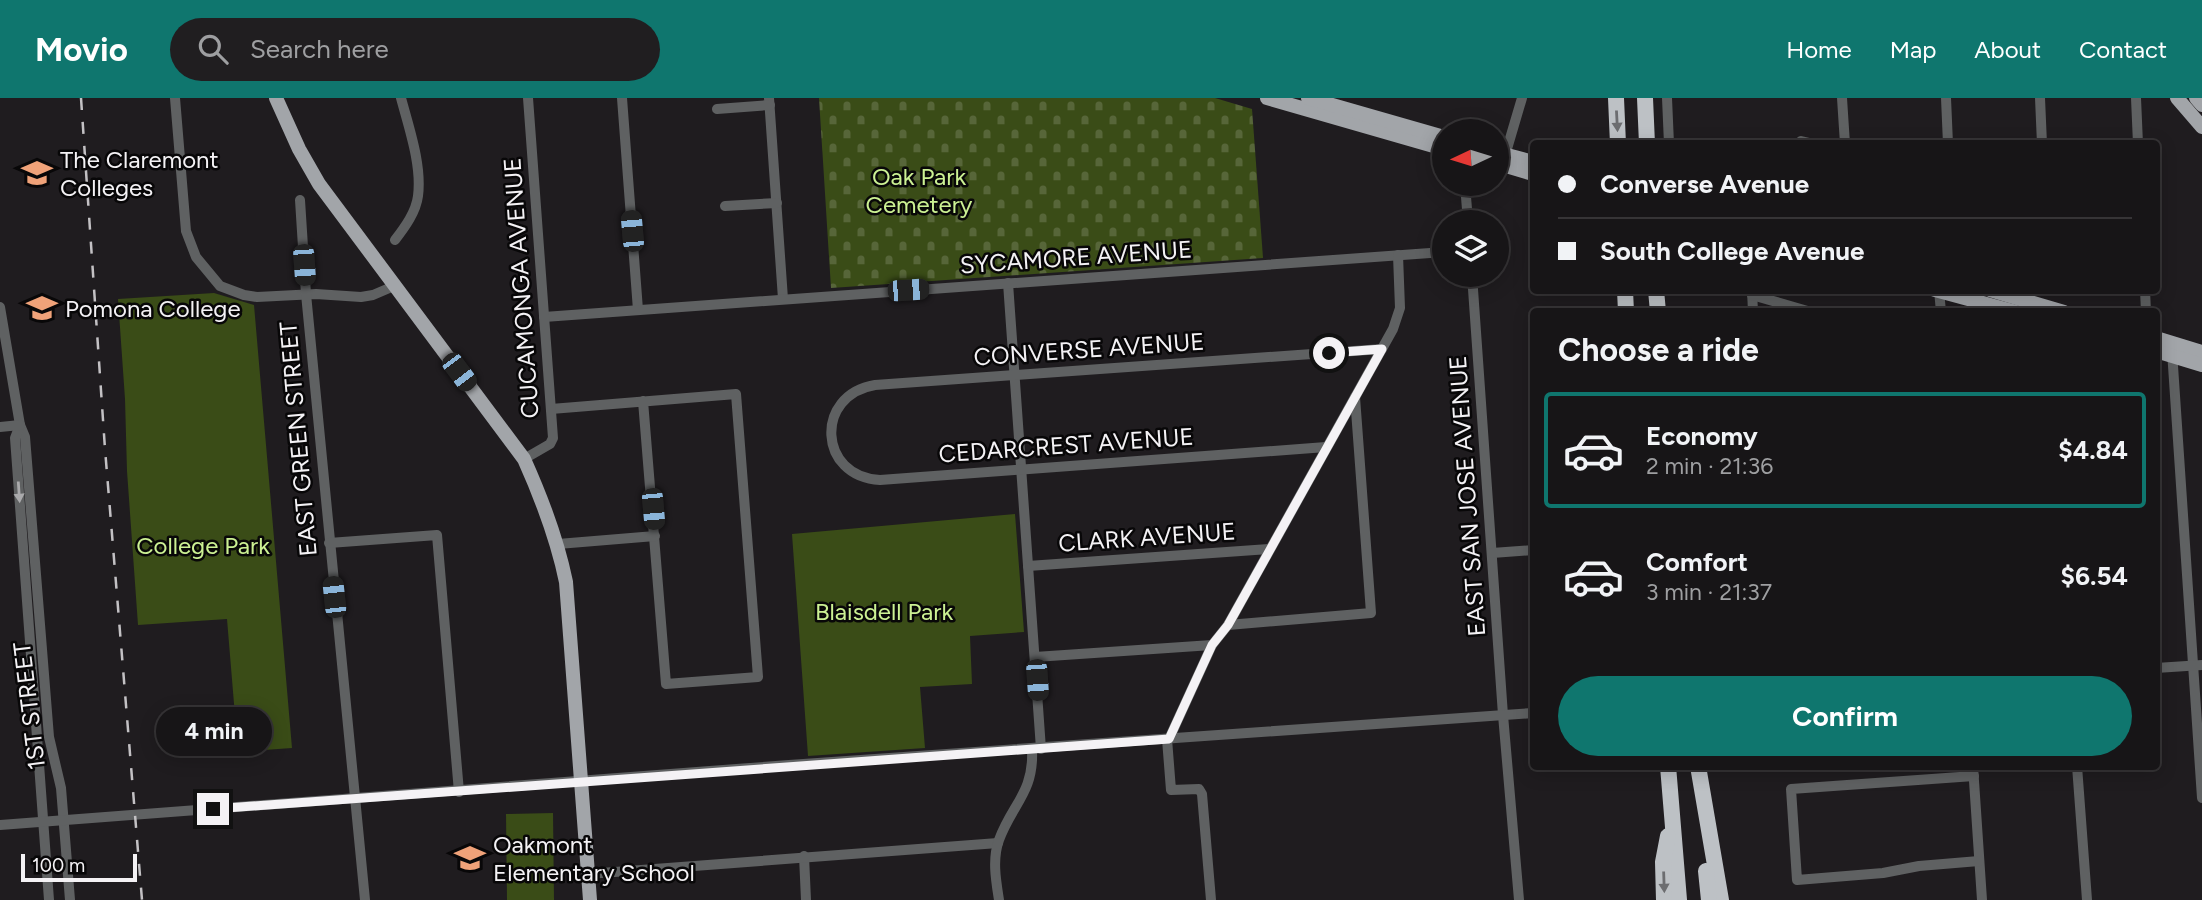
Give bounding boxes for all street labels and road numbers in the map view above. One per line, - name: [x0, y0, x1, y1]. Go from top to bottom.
- street label: CUCAMONGA AVENUE: [497, 157, 545, 419]
- street label: SYCAMORE AVENUE: [959, 234, 1193, 280]
- street label: EAST GREEN STREET: [273, 321, 323, 557]
- street label: CONVERSE AVENUE: [973, 326, 1205, 372]
- street label: EAST SAN JOSE AVENUE: [1443, 355, 1491, 637]
- street label: CEDARCREST AVENUE: [938, 422, 1194, 468]
- street label: CLARK AVENUE: [1057, 516, 1237, 558]
- street label: 1ST STREET: [7, 640, 51, 772]

